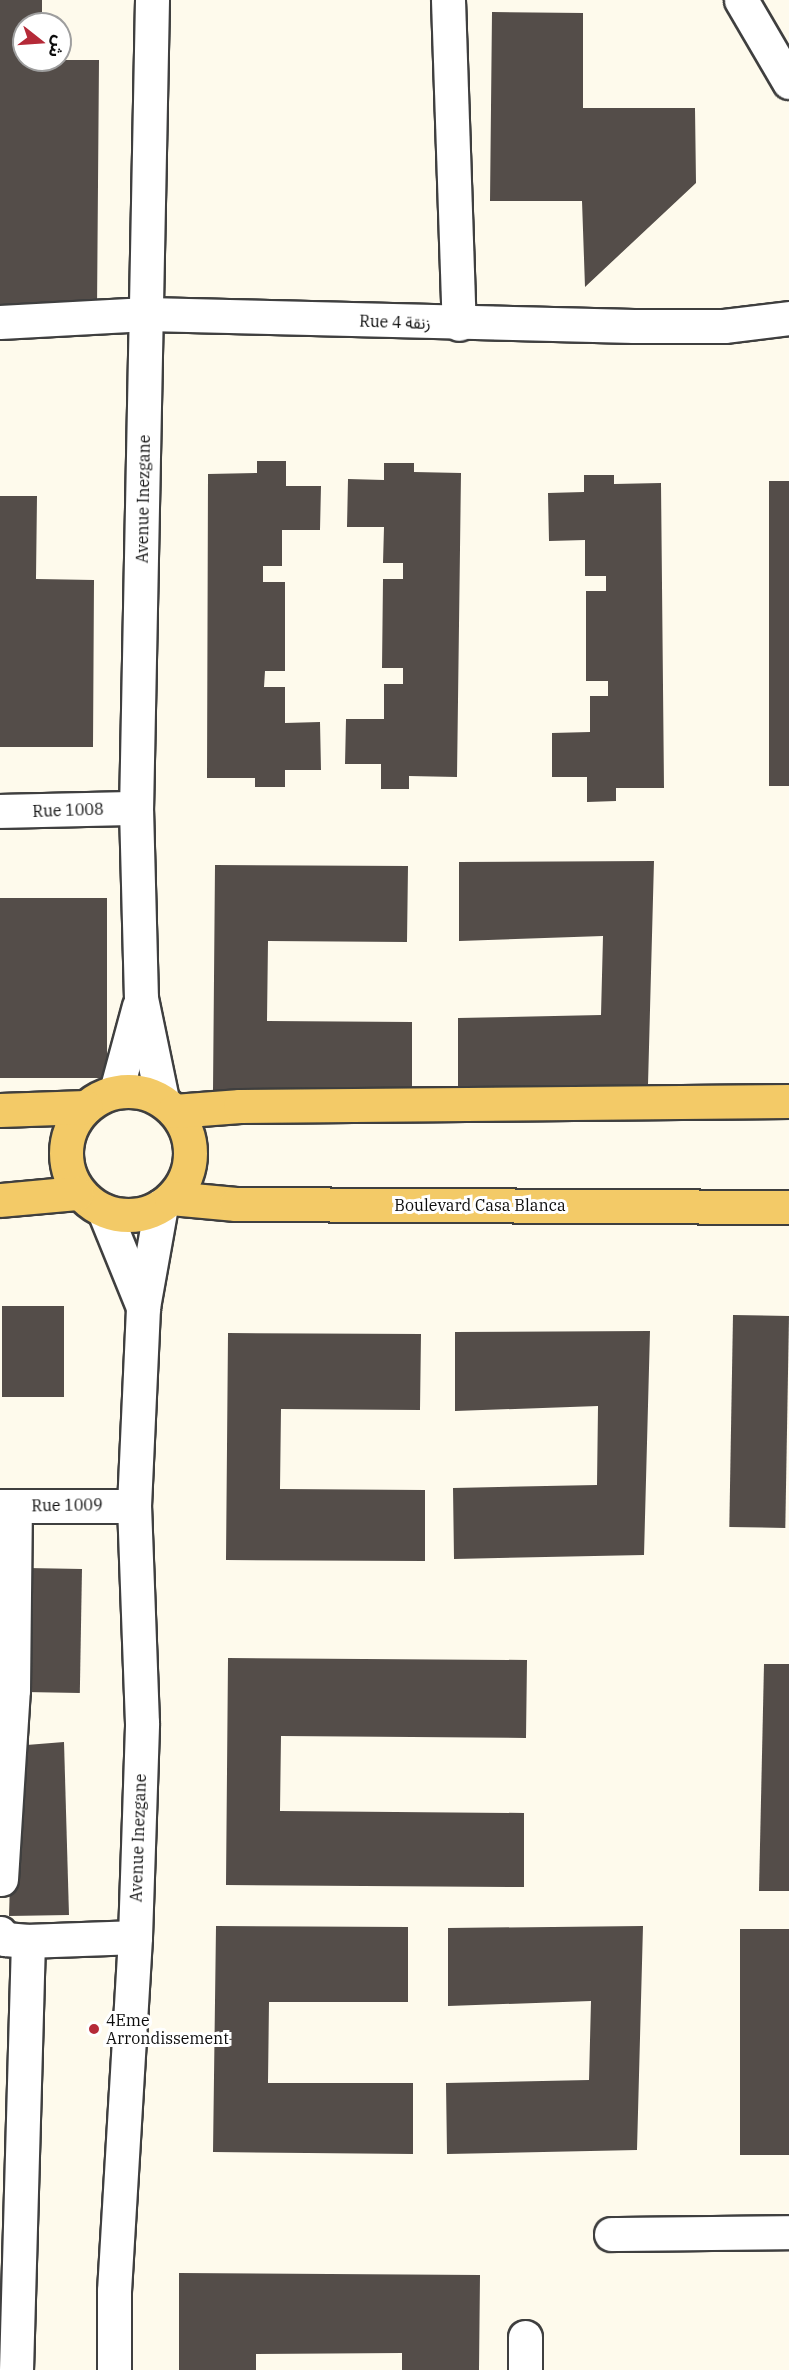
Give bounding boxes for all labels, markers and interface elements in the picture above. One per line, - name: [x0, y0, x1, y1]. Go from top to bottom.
- north arrow: [12, 12, 72, 72]
- text: ش: [45, 33, 70, 60]
- street label: Rue 4 زنقة: [359, 311, 431, 333]
- street label: Avenue Inezgane: [132, 435, 154, 563]
- street label: Rue 1008: [32, 799, 104, 821]
- street label: Boulevard Casa Blanca: [394, 1195, 566, 1215]
- street label: Rue 1009: [31, 1495, 103, 1515]
- street label: Avenue Inezgane: [126, 1773, 150, 1903]
- place label: 4Eme Arrondissement: [106, 2010, 229, 2048]
- marker: 4Eme Arrondissement: [87, 2022, 101, 2036]

